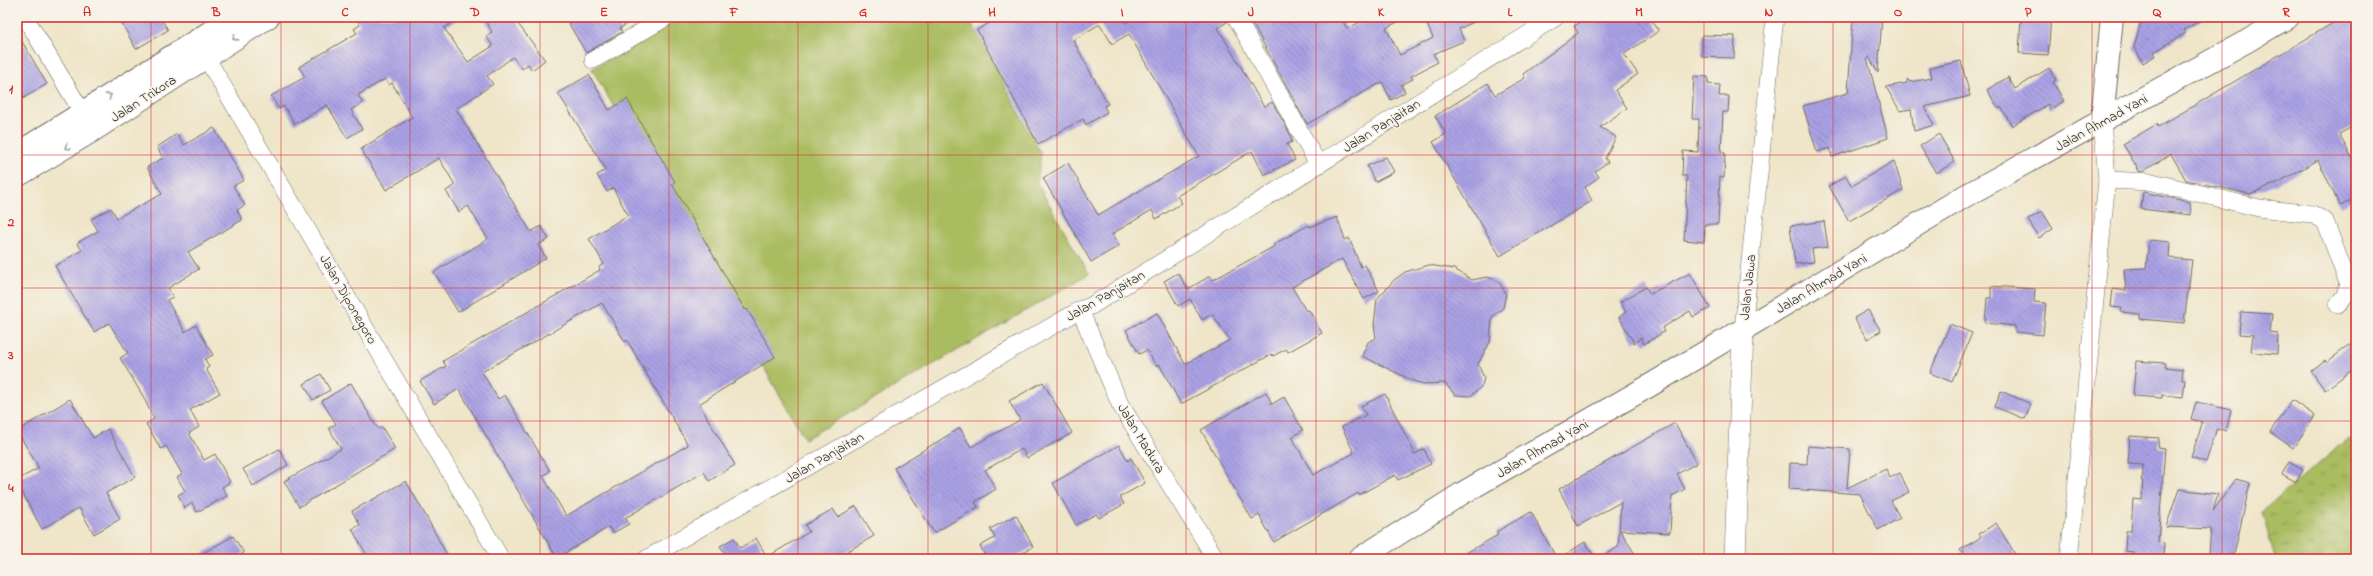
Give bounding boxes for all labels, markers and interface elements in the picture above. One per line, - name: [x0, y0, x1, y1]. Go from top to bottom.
- text: A: [83, 3, 91, 22]
- text: B: [211, 3, 221, 22]
- text: C: [341, 3, 349, 22]
- text: D: [469, 3, 480, 22]
- text: E: [600, 3, 608, 22]
- text: F: [729, 3, 739, 22]
- text: G: [859, 3, 867, 22]
- text: H: [988, 3, 996, 22]
- text: I: [1120, 3, 1124, 22]
- text: J: [1248, 3, 1254, 22]
- text: K: [1378, 3, 1385, 22]
- text: L: [1508, 3, 1514, 22]
- text: M: [1635, 3, 1643, 22]
- text: N: [1765, 3, 1774, 22]
- text: O: [1894, 3, 1903, 22]
- text: P: [2025, 3, 2032, 22]
- text: Q: [2153, 3, 2162, 22]
- text: R: [2281, 3, 2290, 22]
- one-way arrow: [232, 33, 239, 41]
- street label: Jalan Trikora: [107, 70, 181, 128]
- text: 1: [9, 80, 14, 99]
- street label: Jalan Ahmad Yani: [2052, 89, 2152, 158]
- one-way arrow: [105, 93, 112, 100]
- street label: Jalan Panjaitan: [1339, 94, 1425, 159]
- one-way arrow: [64, 142, 71, 149]
- text: 2: [7, 213, 15, 232]
- street label: Jalan Ahmad Yani: [1772, 249, 1871, 320]
- street label: Jalan Diponegoro: [313, 251, 382, 349]
- street label: Jalan Jawa: [1735, 253, 1762, 321]
- street label: Jalan Panjaitan: [1062, 265, 1149, 328]
- text: 3: [7, 346, 14, 365]
- street label: Jalan Madura: [1111, 400, 1170, 478]
- street label: Jalan Ahmad Yani: [1493, 414, 1593, 484]
- street label: Jalan Panjaitan: [781, 427, 868, 490]
- text: 4: [7, 479, 14, 498]

